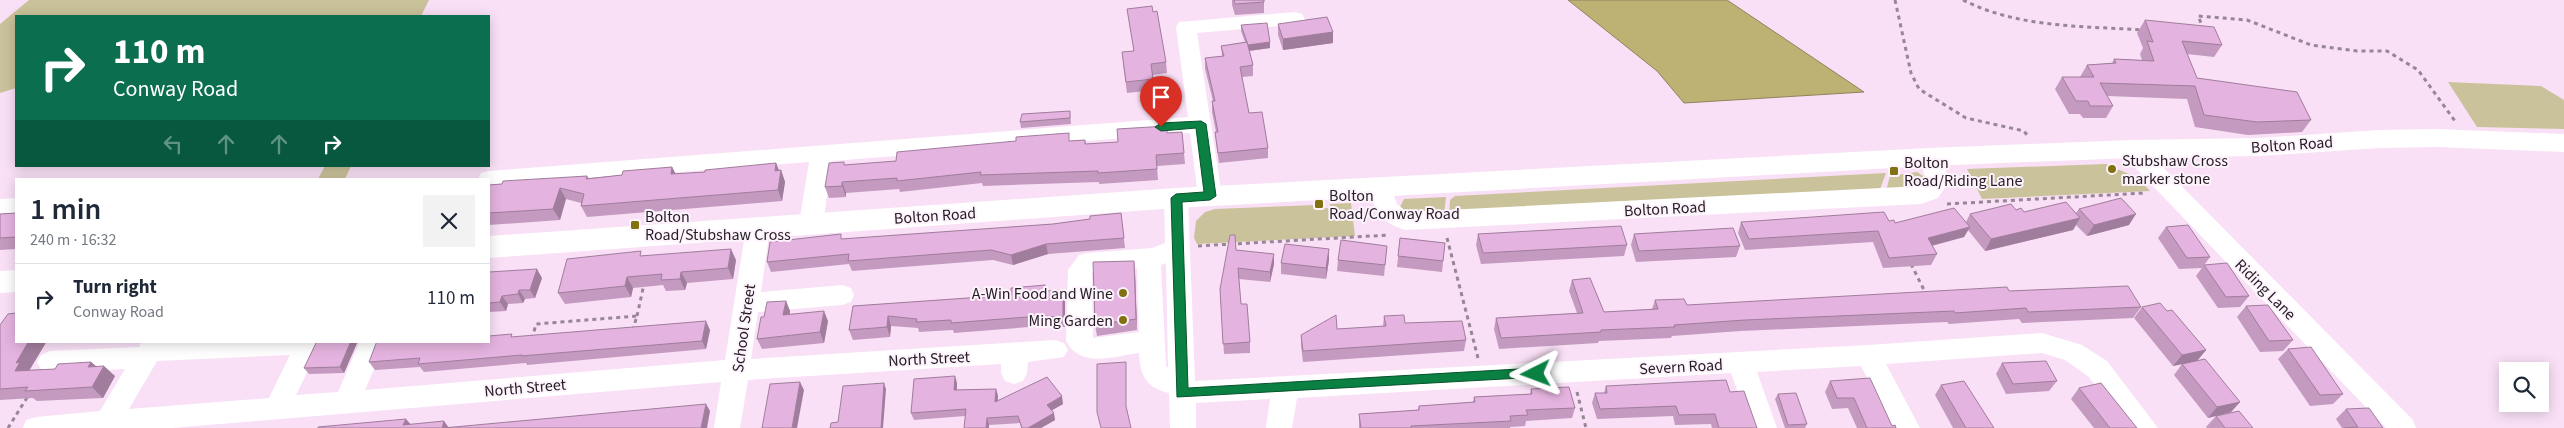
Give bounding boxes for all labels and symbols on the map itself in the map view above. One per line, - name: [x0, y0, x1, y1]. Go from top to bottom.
- pin: [1140, 76, 1182, 127]
- street label: Bolton Road: [2250, 131, 2334, 159]
- place label: Stubshaw Cross marker stone: [2122, 150, 2228, 190]
- place label: Bolton Road/Riding Lane: [1904, 152, 2022, 192]
- marker: Stubshaw Cross marker stone: [2106, 163, 2118, 175]
- marker: Bolton Road/Riding Lane: [1888, 165, 1900, 177]
- place label: Bolton Road/Conway Road: [1329, 185, 1460, 225]
- street label: Bolton Road: [1623, 196, 1707, 222]
- marker: Bolton Road/Conway Road: [1313, 198, 1325, 210]
- street label: Bolton Road: [893, 202, 977, 230]
- place label: Bolton Road/Stubshaw Cross: [645, 206, 791, 246]
- marker: Bolton Road/Stubshaw Cross: [629, 219, 641, 231]
- street label: Riding Lane: [2230, 254, 2301, 325]
- street label: School Street: [727, 282, 761, 374]
- place label: A-Win Food and Wine: [972, 283, 1113, 305]
- marker: A-Win Food and Wine: [1117, 287, 1129, 299]
- place label: Ming Garden: [1029, 310, 1113, 332]
- marker: Ming Garden: [1117, 314, 1129, 326]
- street label: North Street: [888, 346, 971, 372]
- position arrow: [1509, 347, 1561, 399]
- street label: Severn Road: [1639, 354, 1723, 380]
- street label: North Street: [483, 373, 567, 403]

